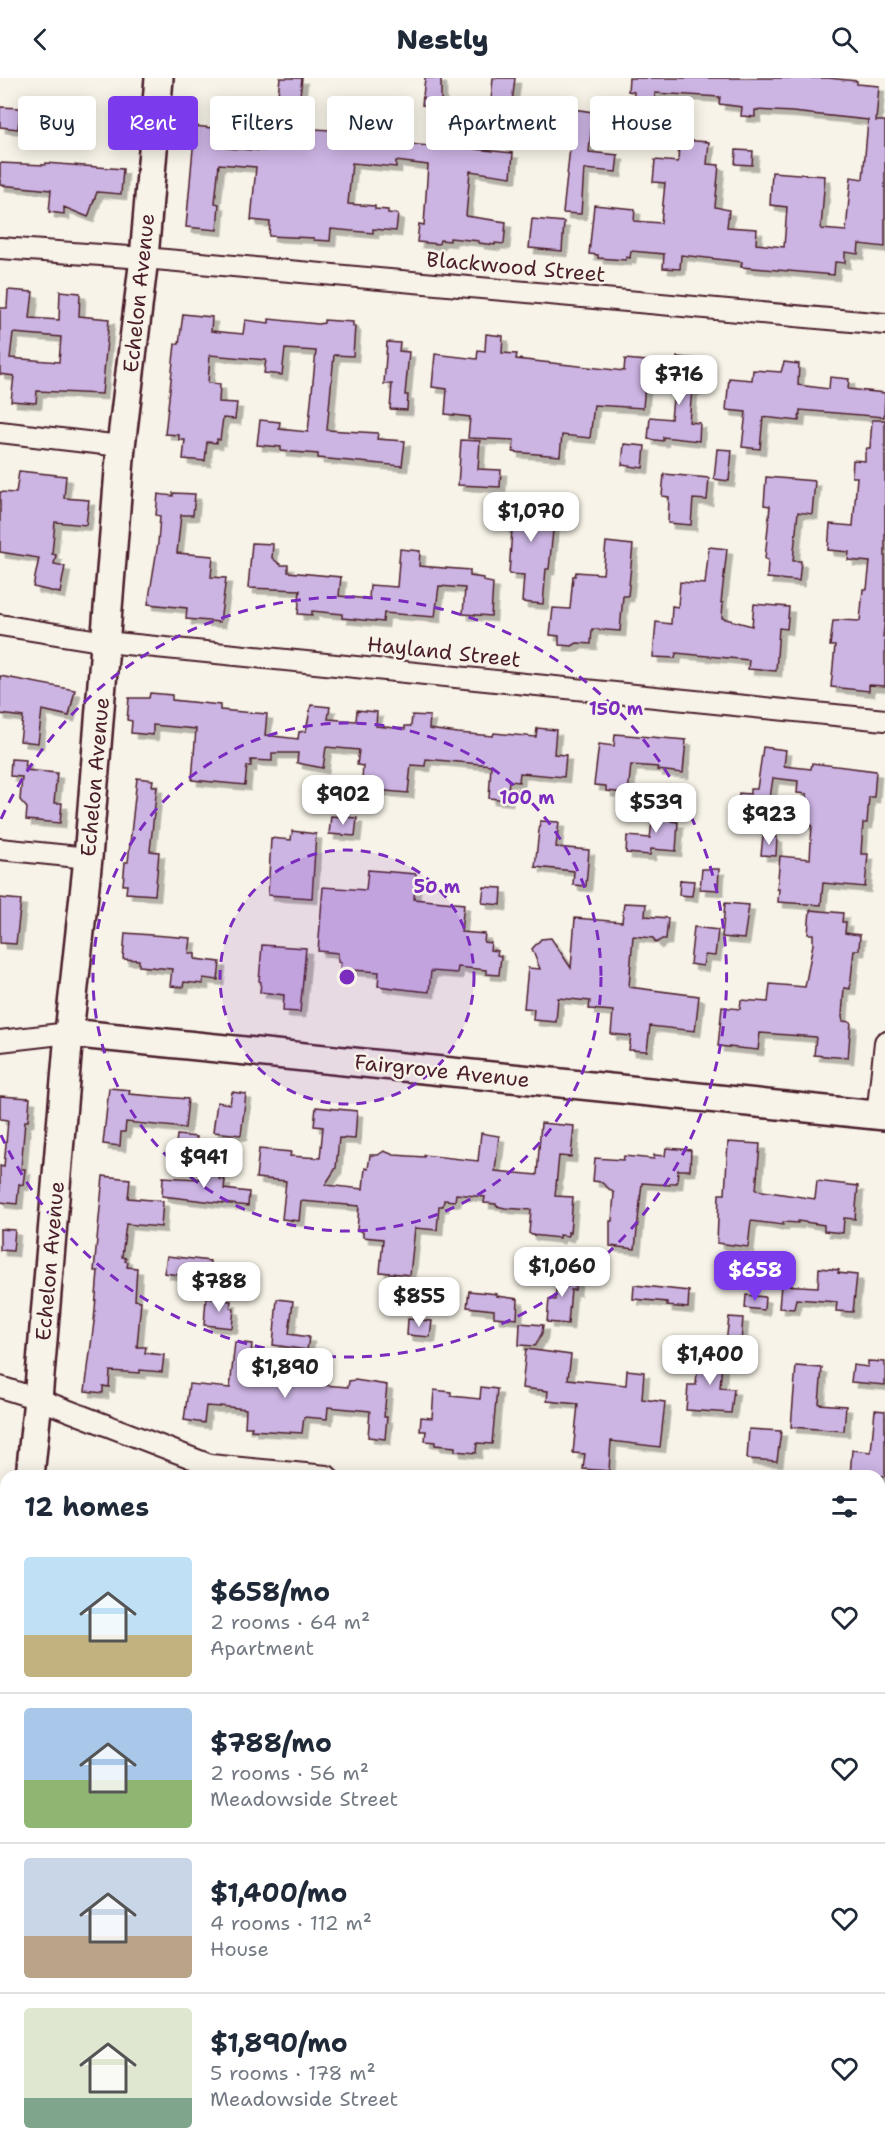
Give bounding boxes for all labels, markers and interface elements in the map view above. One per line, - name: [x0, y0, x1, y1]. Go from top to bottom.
- text: Nestly: [396, 21, 489, 58]
- icon: back: [24, 23, 57, 56]
- icon: search: [828, 23, 861, 56]
- chip: Buy: [18, 96, 96, 150]
- chip: Rent: [108, 96, 198, 150]
- chip: Filters: [210, 96, 315, 150]
- chip: New: [327, 96, 414, 150]
- chip: Apartment: [426, 96, 578, 150]
- chip: House: [590, 96, 694, 150]
- street label: Echelon Avenue: [117, 212, 161, 374]
- street label: Blackwood Street: [425, 245, 607, 289]
- pin: $716: [643, 355, 715, 406]
- text: $716: [654, 361, 704, 387]
- pin: $1,070: [482, 492, 580, 543]
- text: $1,070: [497, 498, 565, 524]
- street label: Hayland Street: [366, 630, 522, 674]
- street label: Echelon Avenue: [74, 696, 116, 858]
- text: 150 m: [589, 697, 644, 721]
- pin: $902: [307, 775, 379, 826]
- text: $902: [316, 781, 370, 807]
- pin: $539: [620, 783, 692, 834]
- text: 100 m: [499, 786, 555, 810]
- text: $539: [629, 789, 683, 815]
- pin: $923: [733, 795, 805, 846]
- text: $923: [742, 801, 796, 827]
- text: 50 m: [414, 875, 461, 899]
- centre of rings: [337, 967, 357, 987]
- street label: Fairgrove Avenue: [353, 1048, 531, 1094]
- pin: $941: [168, 1138, 240, 1189]
- text: $941: [180, 1144, 228, 1170]
- street label: Echelon Avenue: [29, 1180, 71, 1342]
- pin: $1,060: [513, 1247, 611, 1298]
- pin: $658: [719, 1251, 791, 1302]
- text: $1,060: [528, 1253, 596, 1279]
- text: $658: [728, 1257, 782, 1283]
- pin: $788: [183, 1262, 255, 1313]
- text: $788: [191, 1268, 247, 1294]
- pin: $855: [383, 1277, 455, 1328]
- text: $855: [393, 1283, 445, 1309]
- pin: $1,400: [661, 1335, 759, 1386]
- text: $1,400: [676, 1341, 744, 1367]
- pin: $1,890: [236, 1348, 334, 1399]
- text: $1,890: [251, 1354, 319, 1380]
- text: 12 homes: [24, 1489, 149, 1524]
- icon: filters: [828, 1490, 861, 1523]
- text: $658/mo: [210, 1574, 330, 1609]
- icon: home: [72, 1581, 144, 1653]
- icon: heart: [828, 1601, 861, 1634]
- text: 2 rooms · 64 m²: [210, 1609, 370, 1635]
- text: Apartment: [210, 1635, 314, 1661]
- text: $788/mo: [210, 1725, 332, 1760]
- icon: home: [72, 1732, 144, 1804]
- icon: heart: [828, 1752, 861, 1785]
- text: 2 rooms · 56 m²: [210, 1760, 369, 1786]
- text: Meadowside Street: [210, 1786, 398, 1812]
- text: $1,400/mo: [210, 1875, 347, 1910]
- icon: home: [72, 1882, 144, 1954]
- icon: heart: [828, 1902, 861, 1935]
- text: 4 rooms · 112 m²: [210, 1910, 372, 1936]
- text: House: [210, 1936, 269, 1962]
- text: $1,890/mo: [210, 2025, 348, 2060]
- icon: home: [72, 2032, 144, 2104]
- icon: heart: [828, 2052, 861, 2085]
- text: 5 rooms · 178 m²: [210, 2060, 376, 2086]
- text: Meadowside Street: [210, 2086, 398, 2112]

